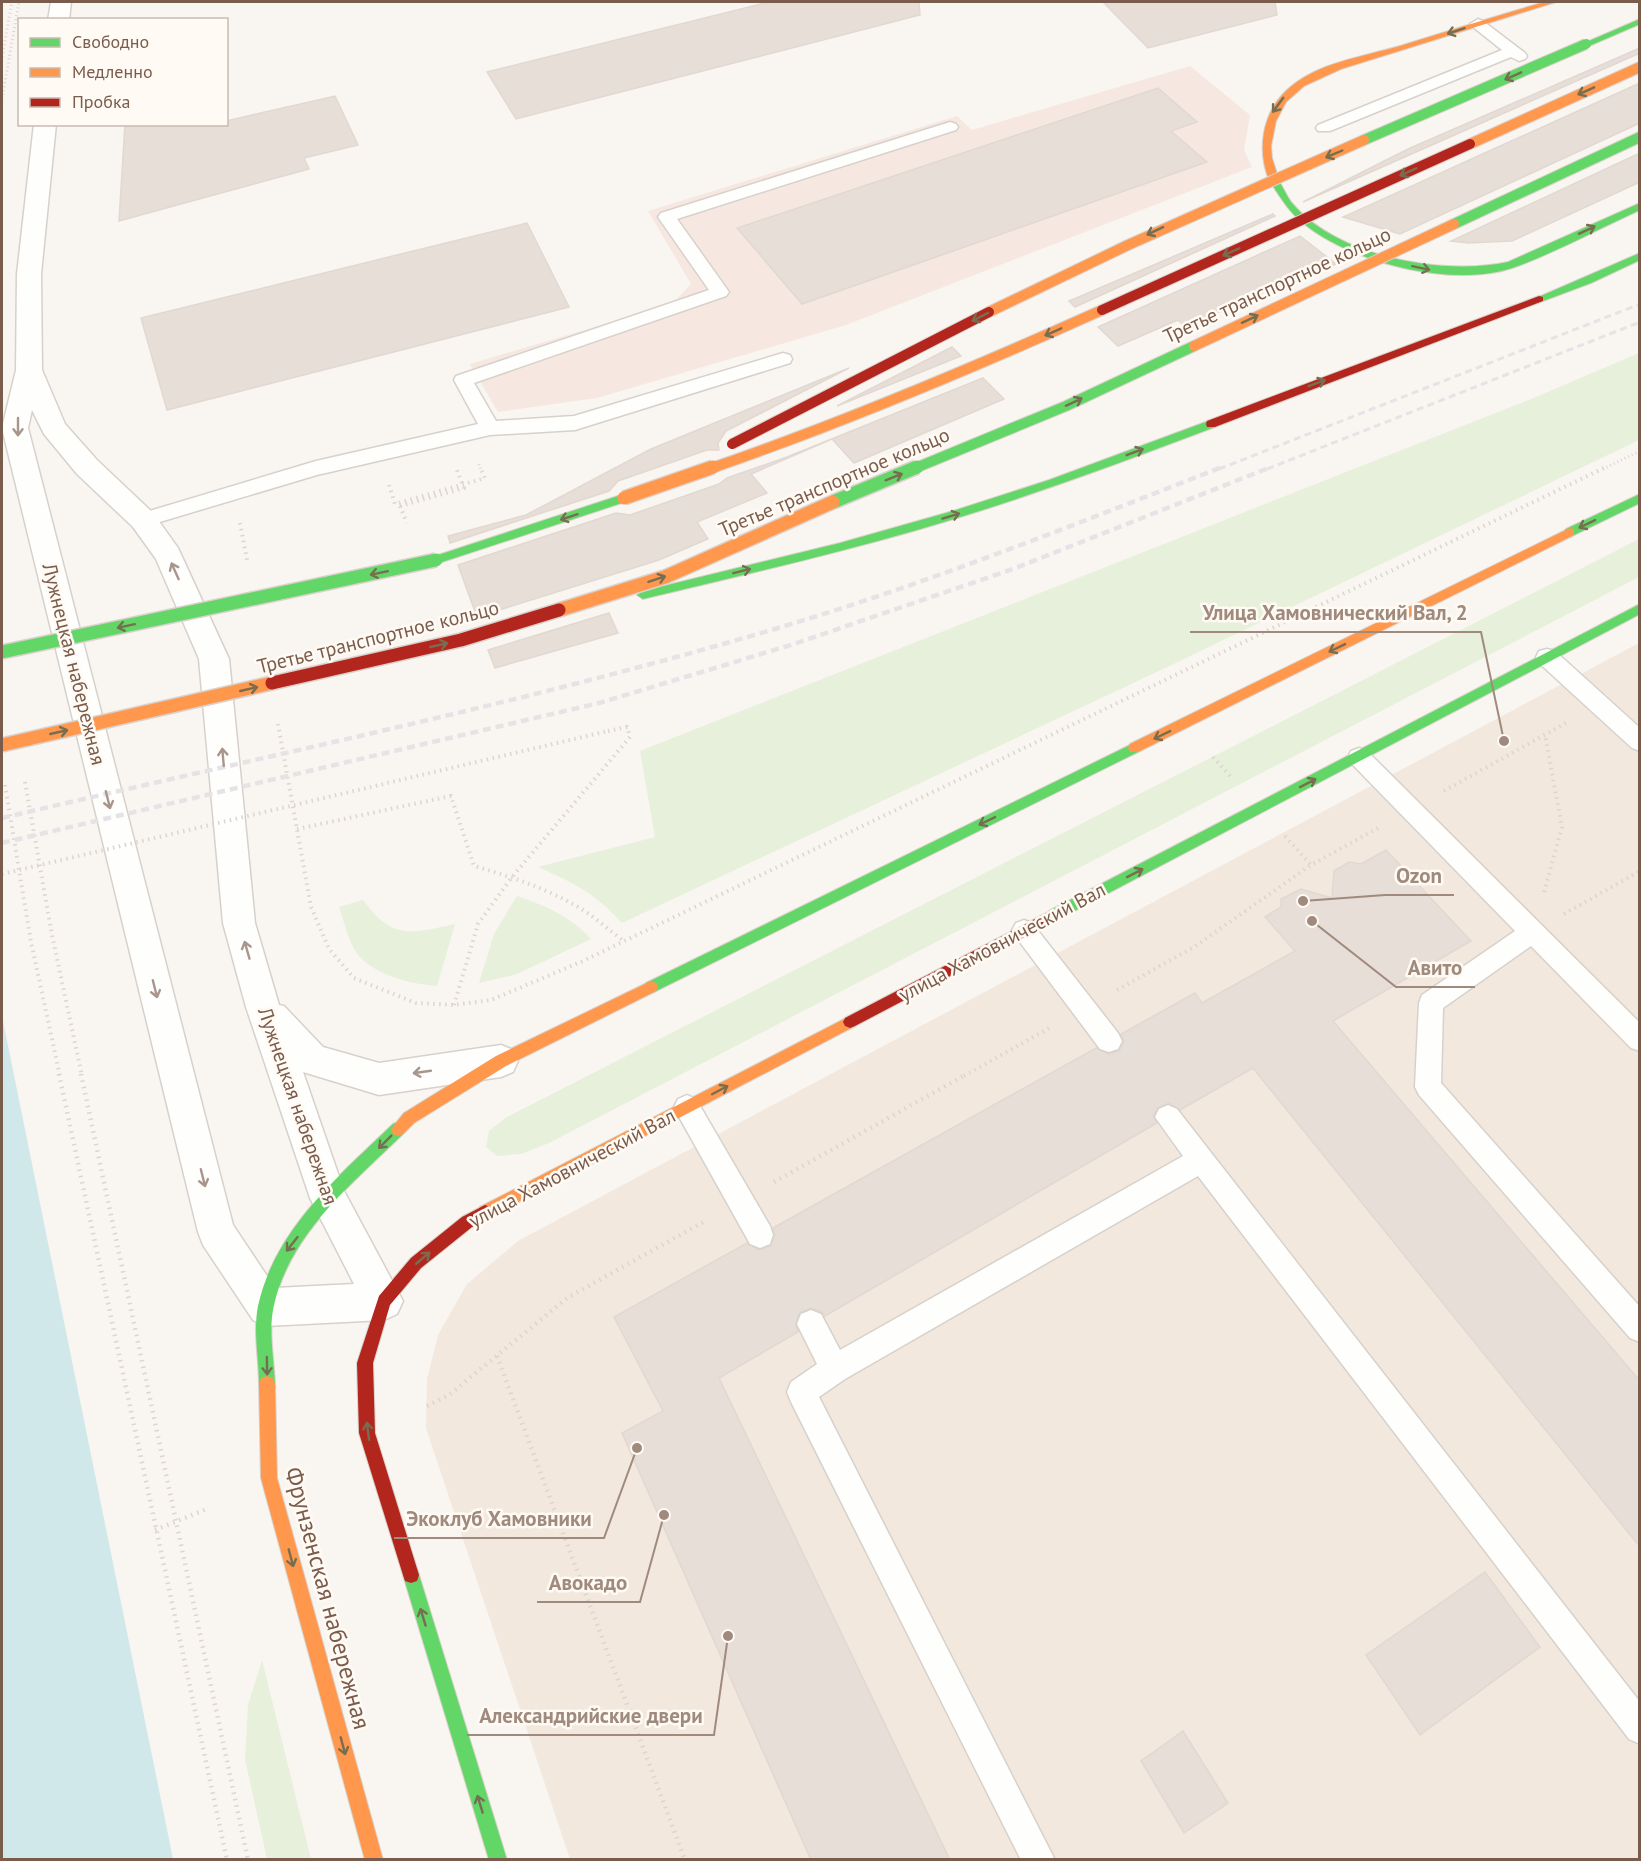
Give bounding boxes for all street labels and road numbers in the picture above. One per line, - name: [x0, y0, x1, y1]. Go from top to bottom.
- street label: Третье транспортное кольцо: [1159, 221, 1395, 349]
- street label: Третье транспортное кольцо: [715, 422, 953, 542]
- street label: Лужнецкая набережная: [36, 559, 112, 768]
- street label: Третье транспортное кольцо: [254, 594, 502, 680]
- street label: улица Хамовнический Вал: [894, 876, 1110, 1008]
- street label: Лужнецкая набережная: [252, 1003, 344, 1208]
- street label: улица Хамовнический Вал: [464, 1102, 680, 1234]
- street label: Фрунзенская набережная: [278, 1463, 378, 1733]

